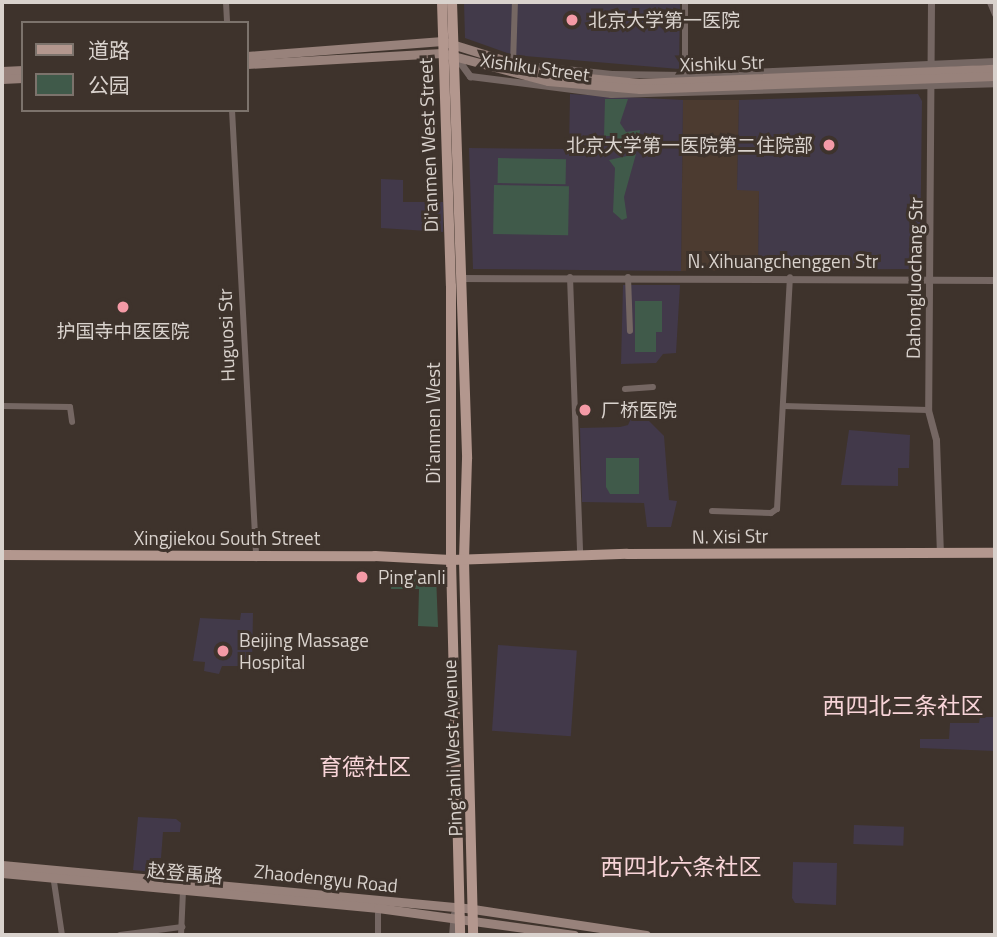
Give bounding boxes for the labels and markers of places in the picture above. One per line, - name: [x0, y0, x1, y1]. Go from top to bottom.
- place label: 北京大学第一医院: [588, 9, 740, 31]
- marker: 北京大学第一医院: [562, 10, 582, 30]
- place label: 北京大学第一医院第二住院部: [566, 134, 813, 156]
- marker: 北京大学第一医院第二住院部: [819, 135, 839, 155]
- marker: 护国寺中医医院: [113, 297, 133, 317]
- place label: 护国寺中医医院: [57, 320, 189, 342]
- place label: 厂桥医院: [601, 399, 677, 421]
- marker: 厂桥医院: [575, 400, 595, 420]
- place label: Ping'anli: [378, 566, 446, 588]
- marker: Ping'anli: [352, 567, 372, 587]
- place label: Beijing Massage Hospital: [239, 629, 369, 673]
- marker: Beijing Massage Hospital: [213, 641, 233, 661]

